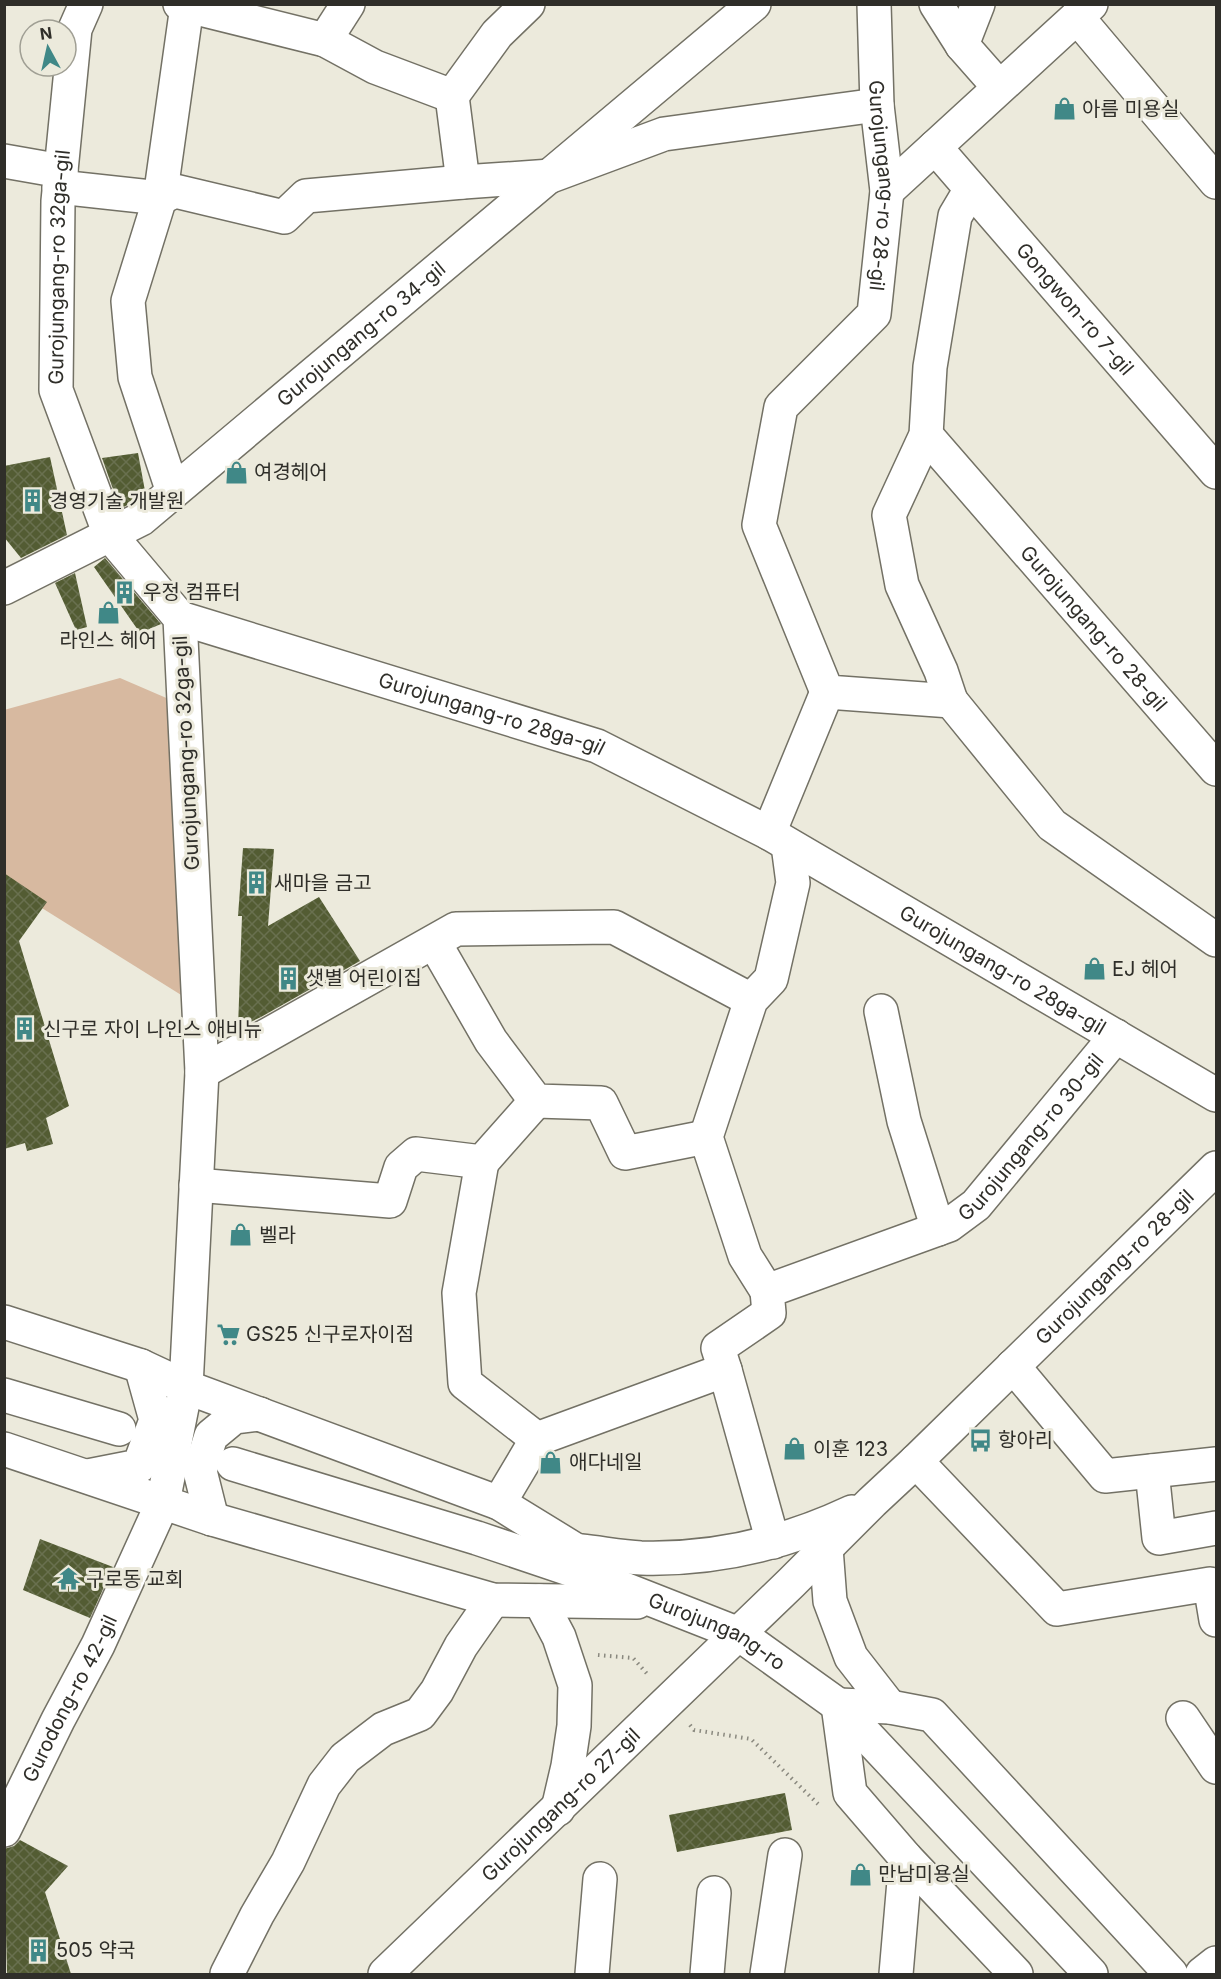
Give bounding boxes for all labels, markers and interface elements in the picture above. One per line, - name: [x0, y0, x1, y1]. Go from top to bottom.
- north arrow: [18, 18, 78, 78]
- text: N: [38, 22, 53, 44]
- street label: Gurojungang-ro 28-gil: [864, 80, 899, 292]
- shop icon: 아름 미용실: [1051, 96, 1077, 122]
- place label: 아름 미용실: [1082, 97, 1180, 121]
- street label: Gurojungang-ro 32ga-gil: [44, 149, 75, 385]
- street label: Gongwon-ro 7-gil: [1011, 238, 1139, 380]
- street label: Gurojungang-ro 34-gil: [272, 256, 450, 412]
- shop icon: 여경헤어: [223, 459, 249, 485]
- place label: 여경헤어: [254, 460, 328, 484]
- building icon: 경영기술 개발원: [19, 488, 45, 514]
- place label: 경영기술 개발원: [50, 489, 184, 513]
- street label: Gurojungang-ro 28-gil: [1015, 540, 1172, 716]
- building icon: 우정 컴퓨터: [112, 579, 138, 605]
- place label: 우정 컴퓨터: [143, 580, 241, 604]
- shop icon: 라인스 헤어: [95, 599, 121, 625]
- place label: 라인스 헤어: [59, 628, 157, 652]
- street label: Gurojungang-ro 32ga-gil: [168, 635, 204, 871]
- street label: Gurojungang-ro 28ga-gil: [376, 668, 609, 760]
- building icon: 새마을 금고: [243, 870, 269, 896]
- place label: 새마을 금고: [274, 871, 372, 895]
- street label: Gurojungang-ro 28ga-gil: [895, 900, 1110, 1040]
- shop icon: EJ 헤어: [1081, 956, 1107, 982]
- place label: EJ 헤어: [1112, 957, 1178, 981]
- building icon: 샛별 어린이집: [275, 965, 301, 991]
- place label: 샛별 어린이집: [306, 966, 422, 990]
- building icon: 신구로 자이 나인스 애비뉴: [12, 1016, 38, 1042]
- place label: 신구로 자이 나인스 애비뉴: [43, 1017, 262, 1041]
- street label: Gurojungang-ro 30-gil: [954, 1049, 1108, 1226]
- street label: Gurojungang-ro 28-gil: [1030, 1184, 1199, 1350]
- shop icon: 벨라: [228, 1222, 254, 1248]
- place label: 벨라: [259, 1223, 296, 1247]
- supermarket icon: GS25 신구로자이점: [215, 1321, 241, 1347]
- place label: GS25 신구로자이점: [246, 1322, 414, 1346]
- bus stop icon: 항아리: [967, 1427, 993, 1453]
- place label: 항아리: [998, 1428, 1053, 1452]
- shop icon: 이훈 123: [782, 1436, 808, 1462]
- place label: 이훈 123: [813, 1437, 888, 1461]
- shop icon: 애다네일: [538, 1449, 564, 1475]
- place label: 애다네일: [569, 1450, 643, 1474]
- temple icon: 구로동 교회: [55, 1566, 81, 1592]
- place label: 구로동 교회: [86, 1567, 184, 1591]
- street label: Gurojungang-ro: [645, 1588, 790, 1675]
- street label: Gurodong-ro 42-gil: [17, 1611, 122, 1786]
- street label: Gurojungang-ro 27-gil: [477, 1723, 645, 1886]
- shop icon: 만남미용실: [847, 1861, 873, 1887]
- place label: 만남미용실: [878, 1862, 970, 1886]
- building icon: 505 약국: [25, 1937, 51, 1963]
- place label: 505 약국: [56, 1938, 135, 1962]

